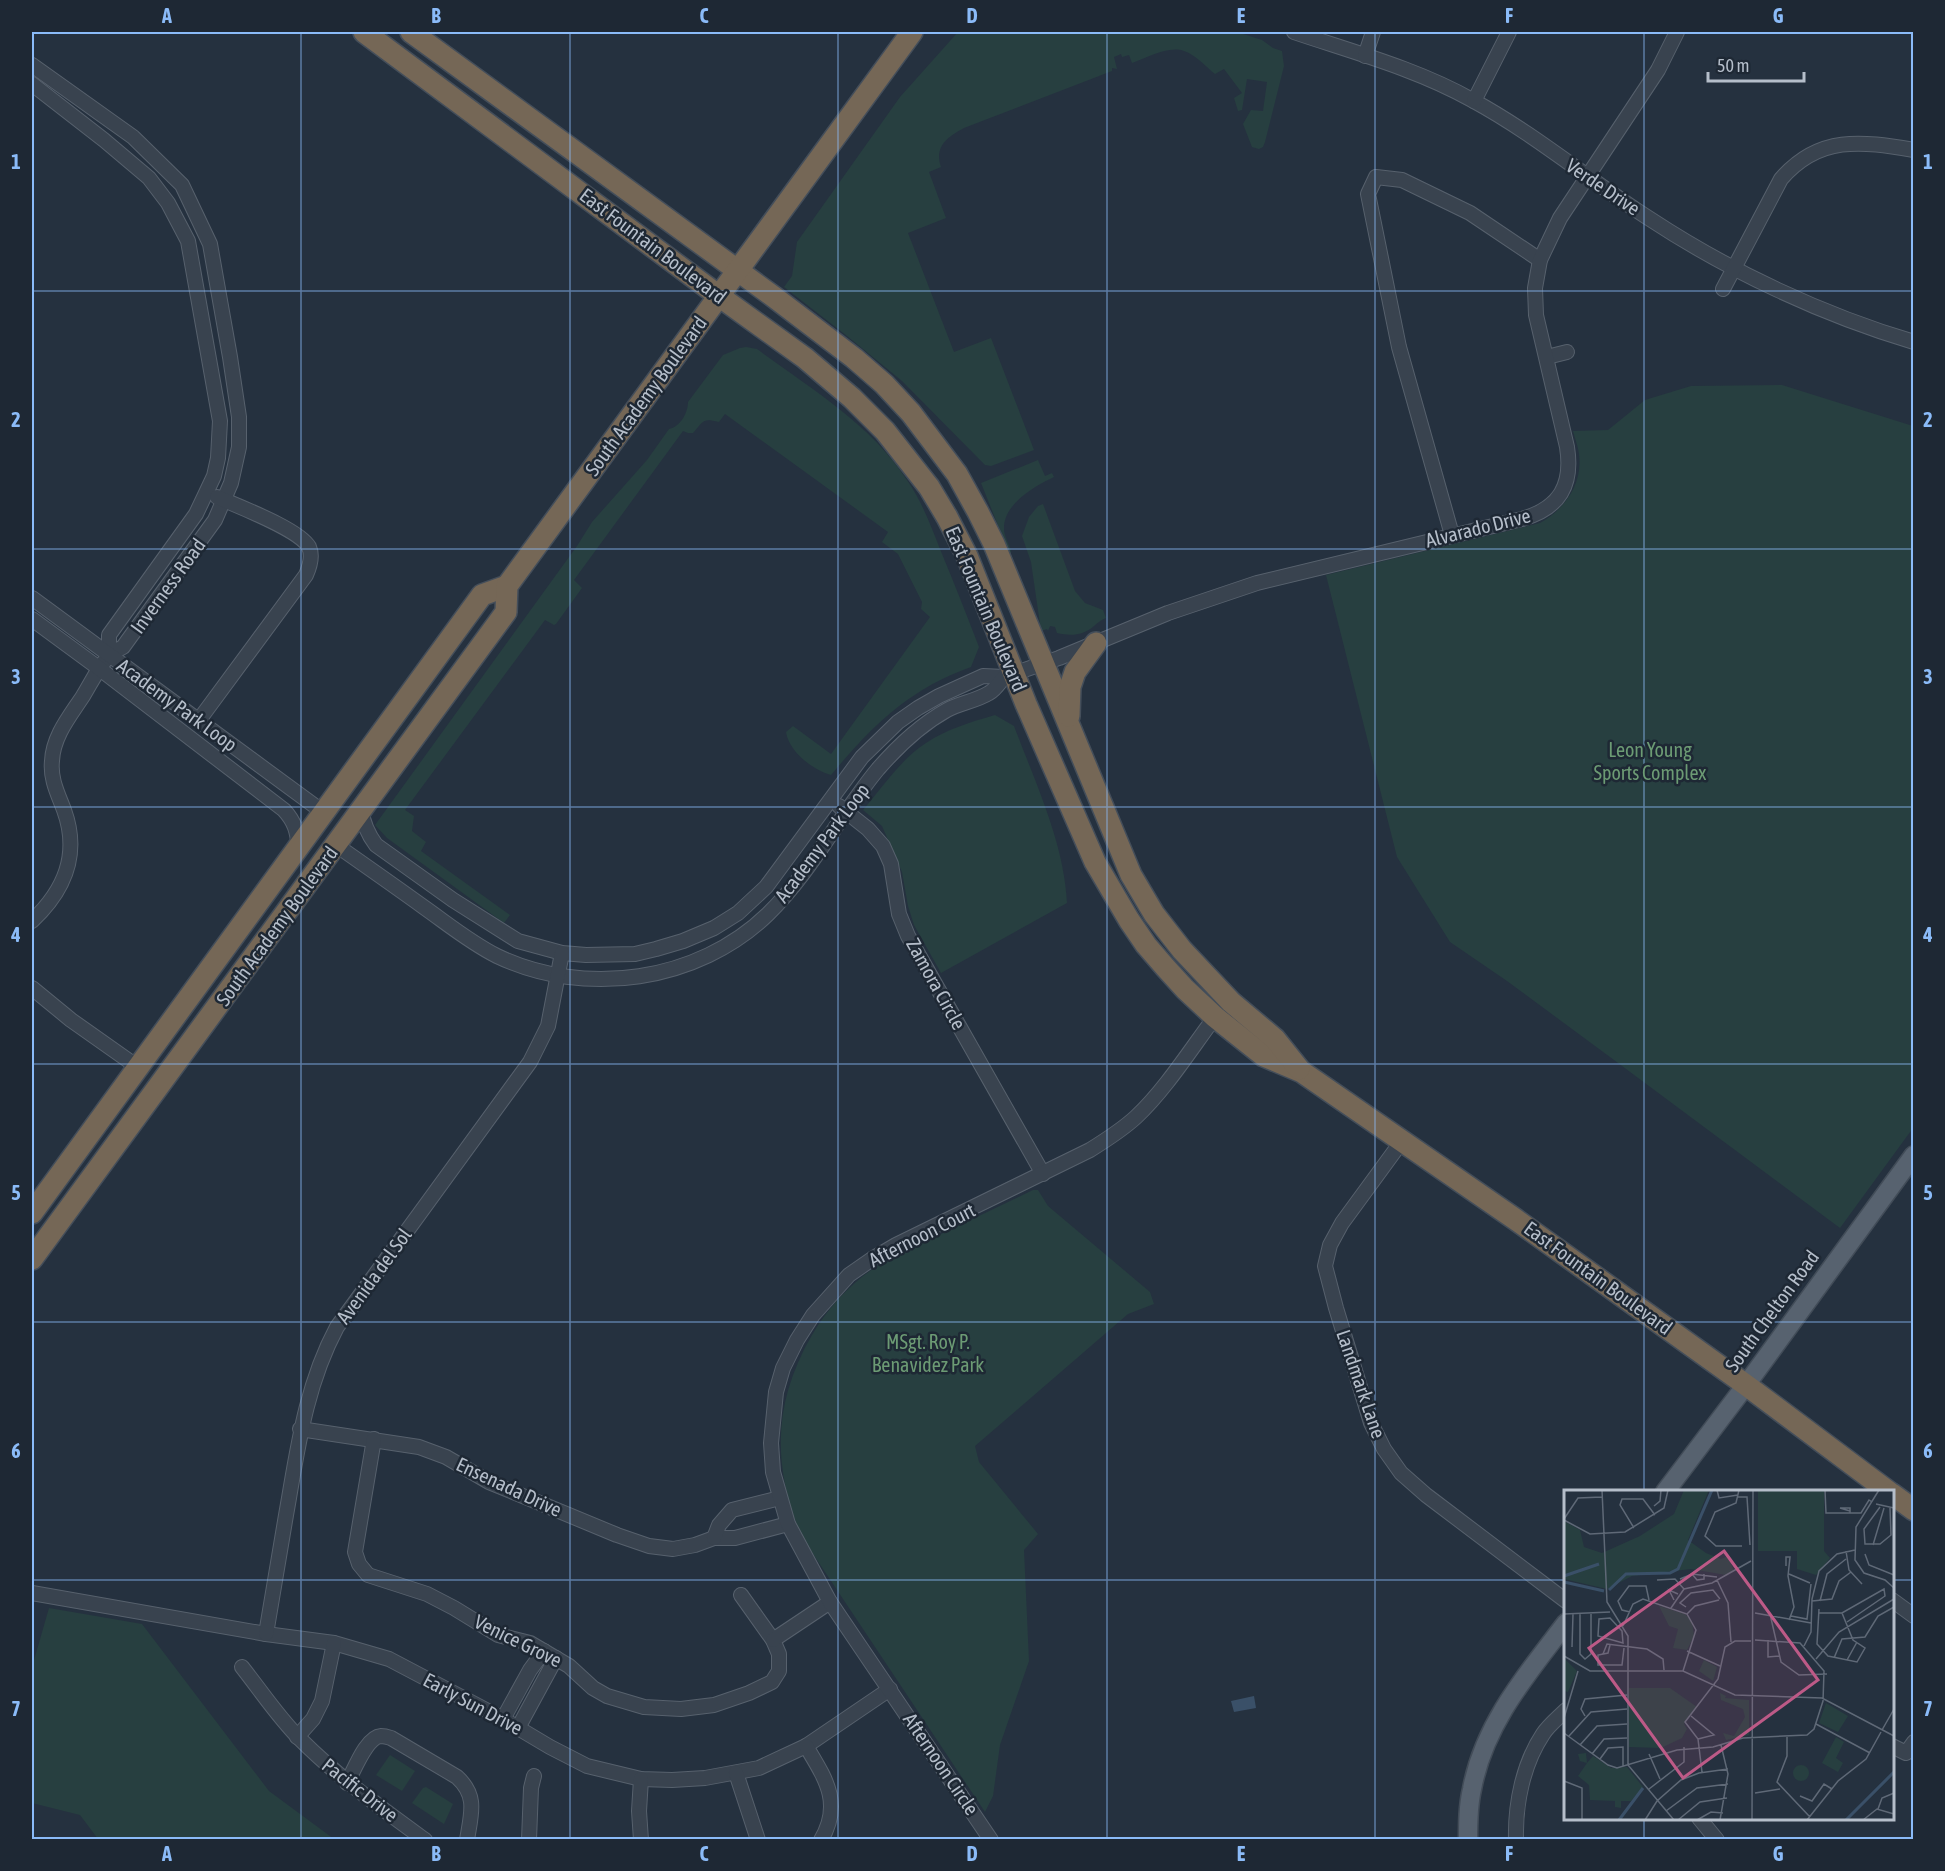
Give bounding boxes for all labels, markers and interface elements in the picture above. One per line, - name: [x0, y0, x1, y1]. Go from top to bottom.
- text: A: [161, 4, 172, 27]
- text: B: [431, 4, 441, 27]
- text: C: [700, 4, 709, 27]
- text: D: [966, 4, 978, 27]
- text: E: [1237, 4, 1246, 27]
- text: F: [1505, 4, 1513, 27]
- text: G: [1773, 4, 1784, 27]
- scale bar: [1708, 45, 1804, 83]
- text: 50 m: [1717, 55, 1749, 76]
- text: 1: [11, 150, 21, 173]
- text: 1: [1923, 150, 1933, 173]
- street label: Verde Drive: [1562, 153, 1645, 220]
- street label: East Fountain Boulevard: [576, 183, 731, 308]
- street label: South Academy Boulevard: [580, 312, 711, 480]
- text: 2: [11, 408, 21, 431]
- text: 2: [1923, 408, 1933, 431]
- street label: Alvarado Drive: [1423, 503, 1533, 552]
- street label: East Fountain Boulevard: [941, 523, 1032, 695]
- street label: Inverness Road: [125, 534, 210, 638]
- street label: Academy Park Loop: [113, 653, 242, 756]
- text: 3: [11, 665, 21, 688]
- text: 3: [1923, 665, 1933, 688]
- park label: Leon Young Sports Complex: [1594, 738, 1706, 784]
- street label: Academy Park Loop: [770, 779, 874, 907]
- street label: South Academy Boulevard: [211, 842, 342, 1010]
- text: 4: [10, 923, 21, 946]
- text: 4: [1922, 923, 1933, 946]
- street label: Zamora Circle: [902, 934, 971, 1033]
- text: 5: [11, 1181, 21, 1204]
- text: 5: [1923, 1181, 1933, 1204]
- street label: Afternoon Court: [865, 1198, 979, 1271]
- street label: East Fountain Boulevard: [1520, 1216, 1677, 1339]
- street label: Avenida del Sol: [331, 1223, 416, 1328]
- street label: South Chelton Road: [1720, 1246, 1823, 1376]
- street label: Landmark Lane: [1332, 1327, 1391, 1441]
- park label: MSgt. Roy P. Benavidez Park: [872, 1330, 984, 1376]
- text: 6: [11, 1439, 21, 1462]
- text: 6: [1923, 1439, 1933, 1462]
- street label: Ensenada Drive: [453, 1452, 566, 1521]
- inset map: [1564, 1490, 1894, 1820]
- street label: Venice Grove: [471, 1609, 566, 1672]
- street label: Early Sun Drive: [420, 1668, 527, 1739]
- text: 7: [11, 1697, 21, 1720]
- text: 7: [1923, 1697, 1933, 1720]
- street label: Afternoon Circle: [899, 1708, 984, 1819]
- street label: Pacific Drive: [318, 1753, 403, 1826]
- text: A: [161, 1842, 172, 1865]
- text: B: [431, 1842, 441, 1865]
- text: C: [700, 1842, 709, 1865]
- text: D: [966, 1842, 978, 1865]
- text: E: [1237, 1842, 1246, 1865]
- text: F: [1505, 1842, 1513, 1865]
- text: G: [1773, 1842, 1784, 1865]

